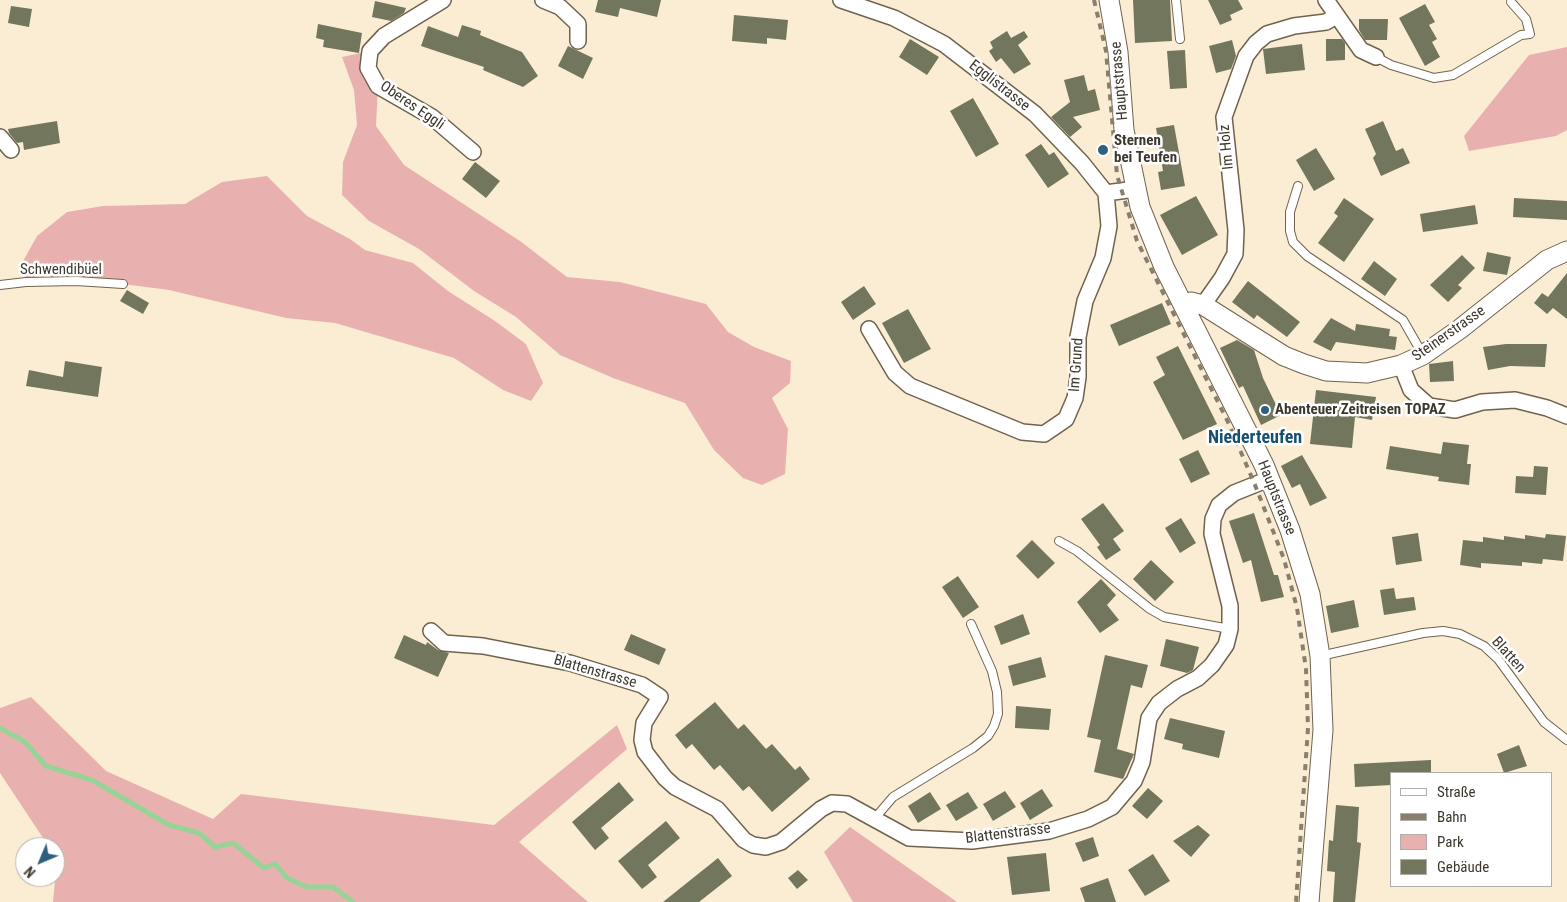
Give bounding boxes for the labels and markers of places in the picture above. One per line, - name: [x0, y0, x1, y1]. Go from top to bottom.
- place label: Sternen bei Teufen: [1114, 132, 1177, 167]
- marker: Sternen bei Teufen: [1096, 143, 1110, 157]
- place label: Abenteuer Zeitreisen TOPAZ: [1275, 401, 1446, 419]
- marker: Abenteuer Zeitreisen TOPAZ: [1259, 404, 1271, 416]

